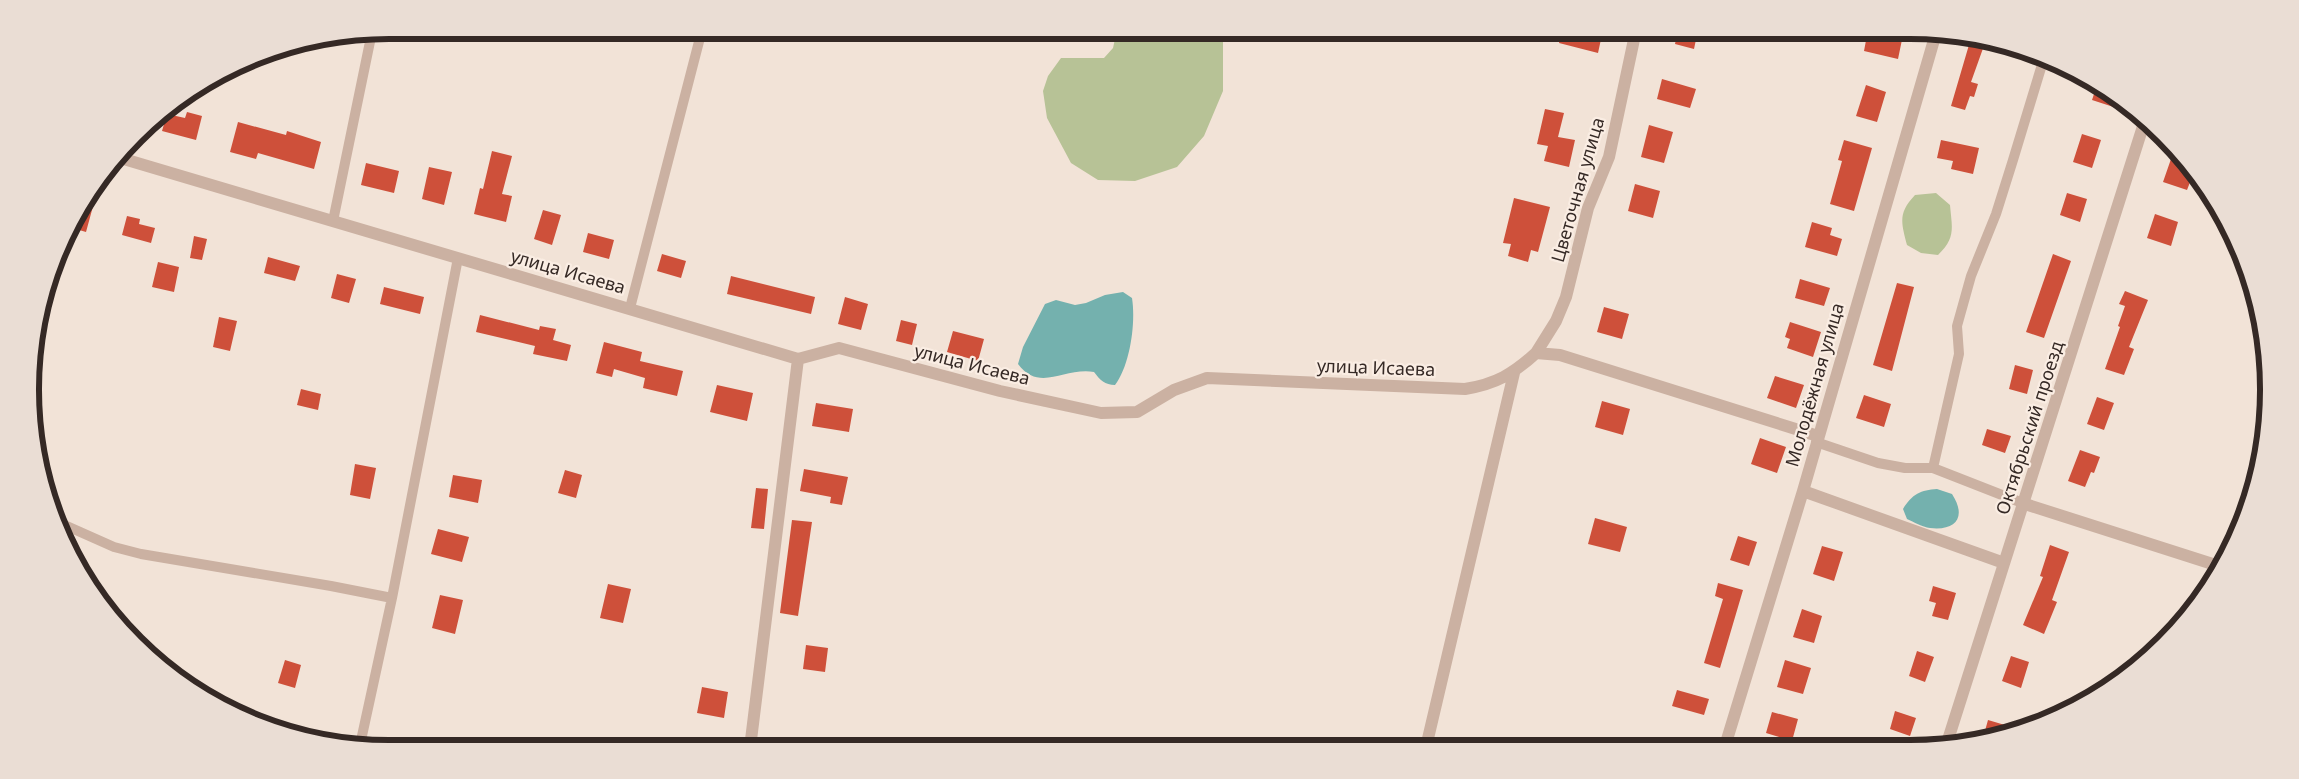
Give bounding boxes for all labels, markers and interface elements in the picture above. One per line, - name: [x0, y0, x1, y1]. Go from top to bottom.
- street label: Цветочная улица: [1545, 114, 1609, 265]
- street label: улица Исаева: [508, 243, 628, 299]
- street label: Молодёжная улица: [1779, 300, 1849, 469]
- street label: улица Исаева: [912, 338, 1033, 390]
- street label: Октябрьский проезд: [1990, 338, 2068, 518]
- street label: улица Исаева: [1317, 353, 1436, 381]

